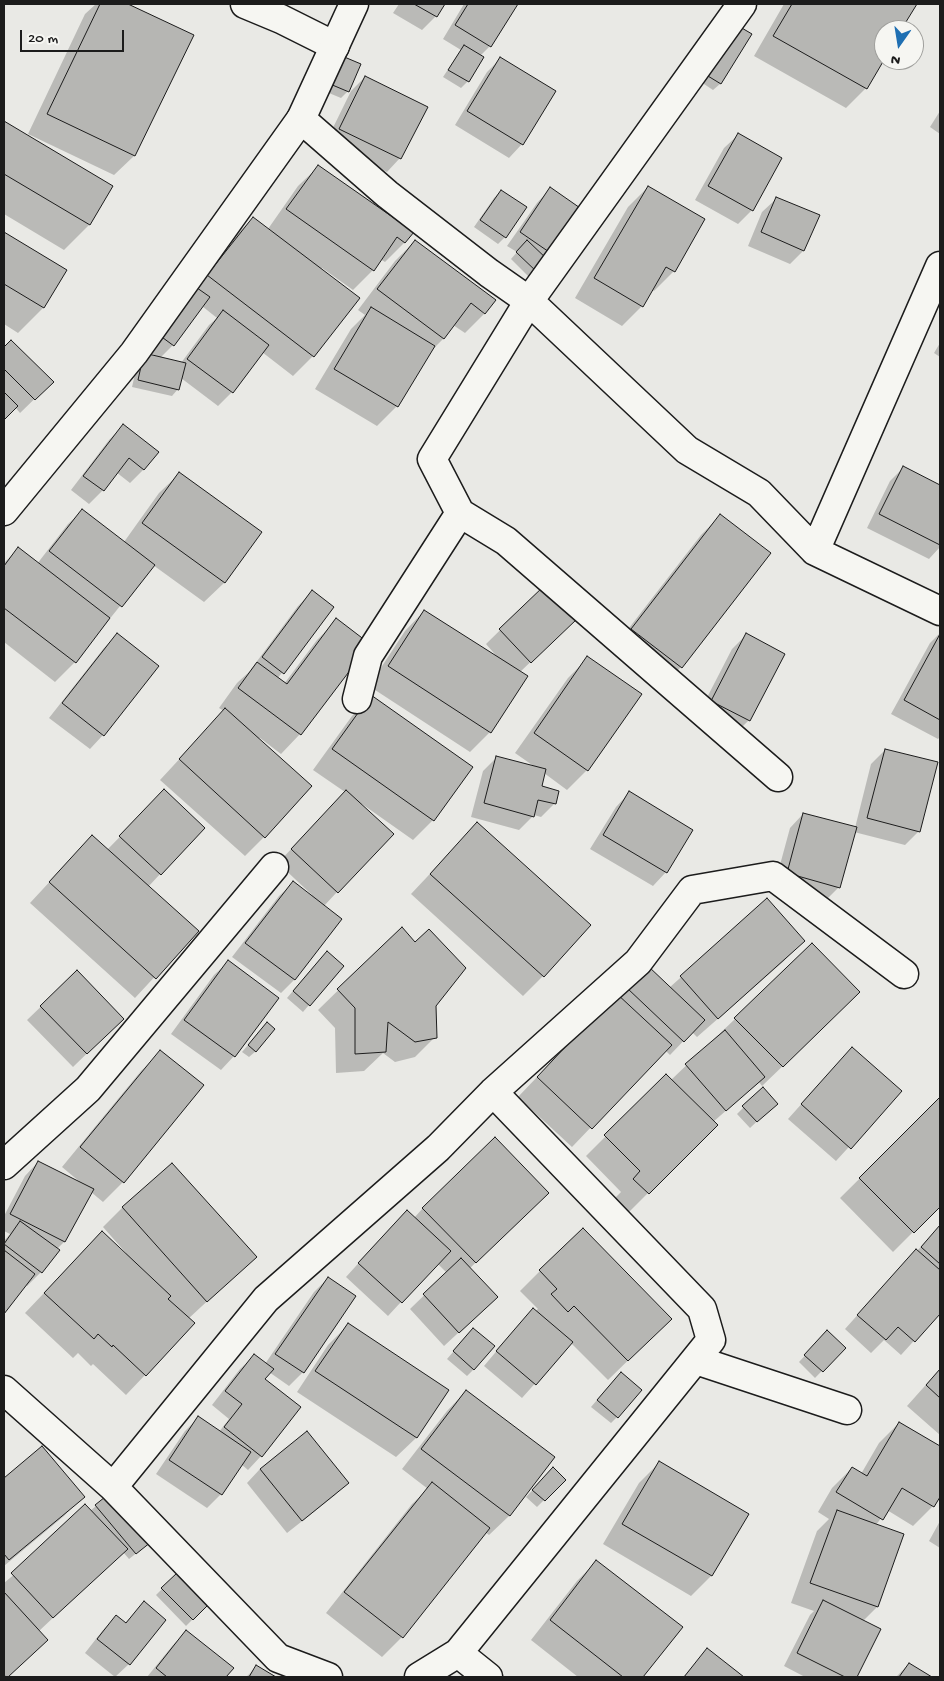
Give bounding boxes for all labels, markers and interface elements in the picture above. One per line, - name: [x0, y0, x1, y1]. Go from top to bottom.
- scale bar: [22, 20, 126, 52]
- north arrow: [874, 20, 924, 70]
- text: 20 m: [28, 30, 58, 48]
- text: N: [889, 50, 902, 68]

